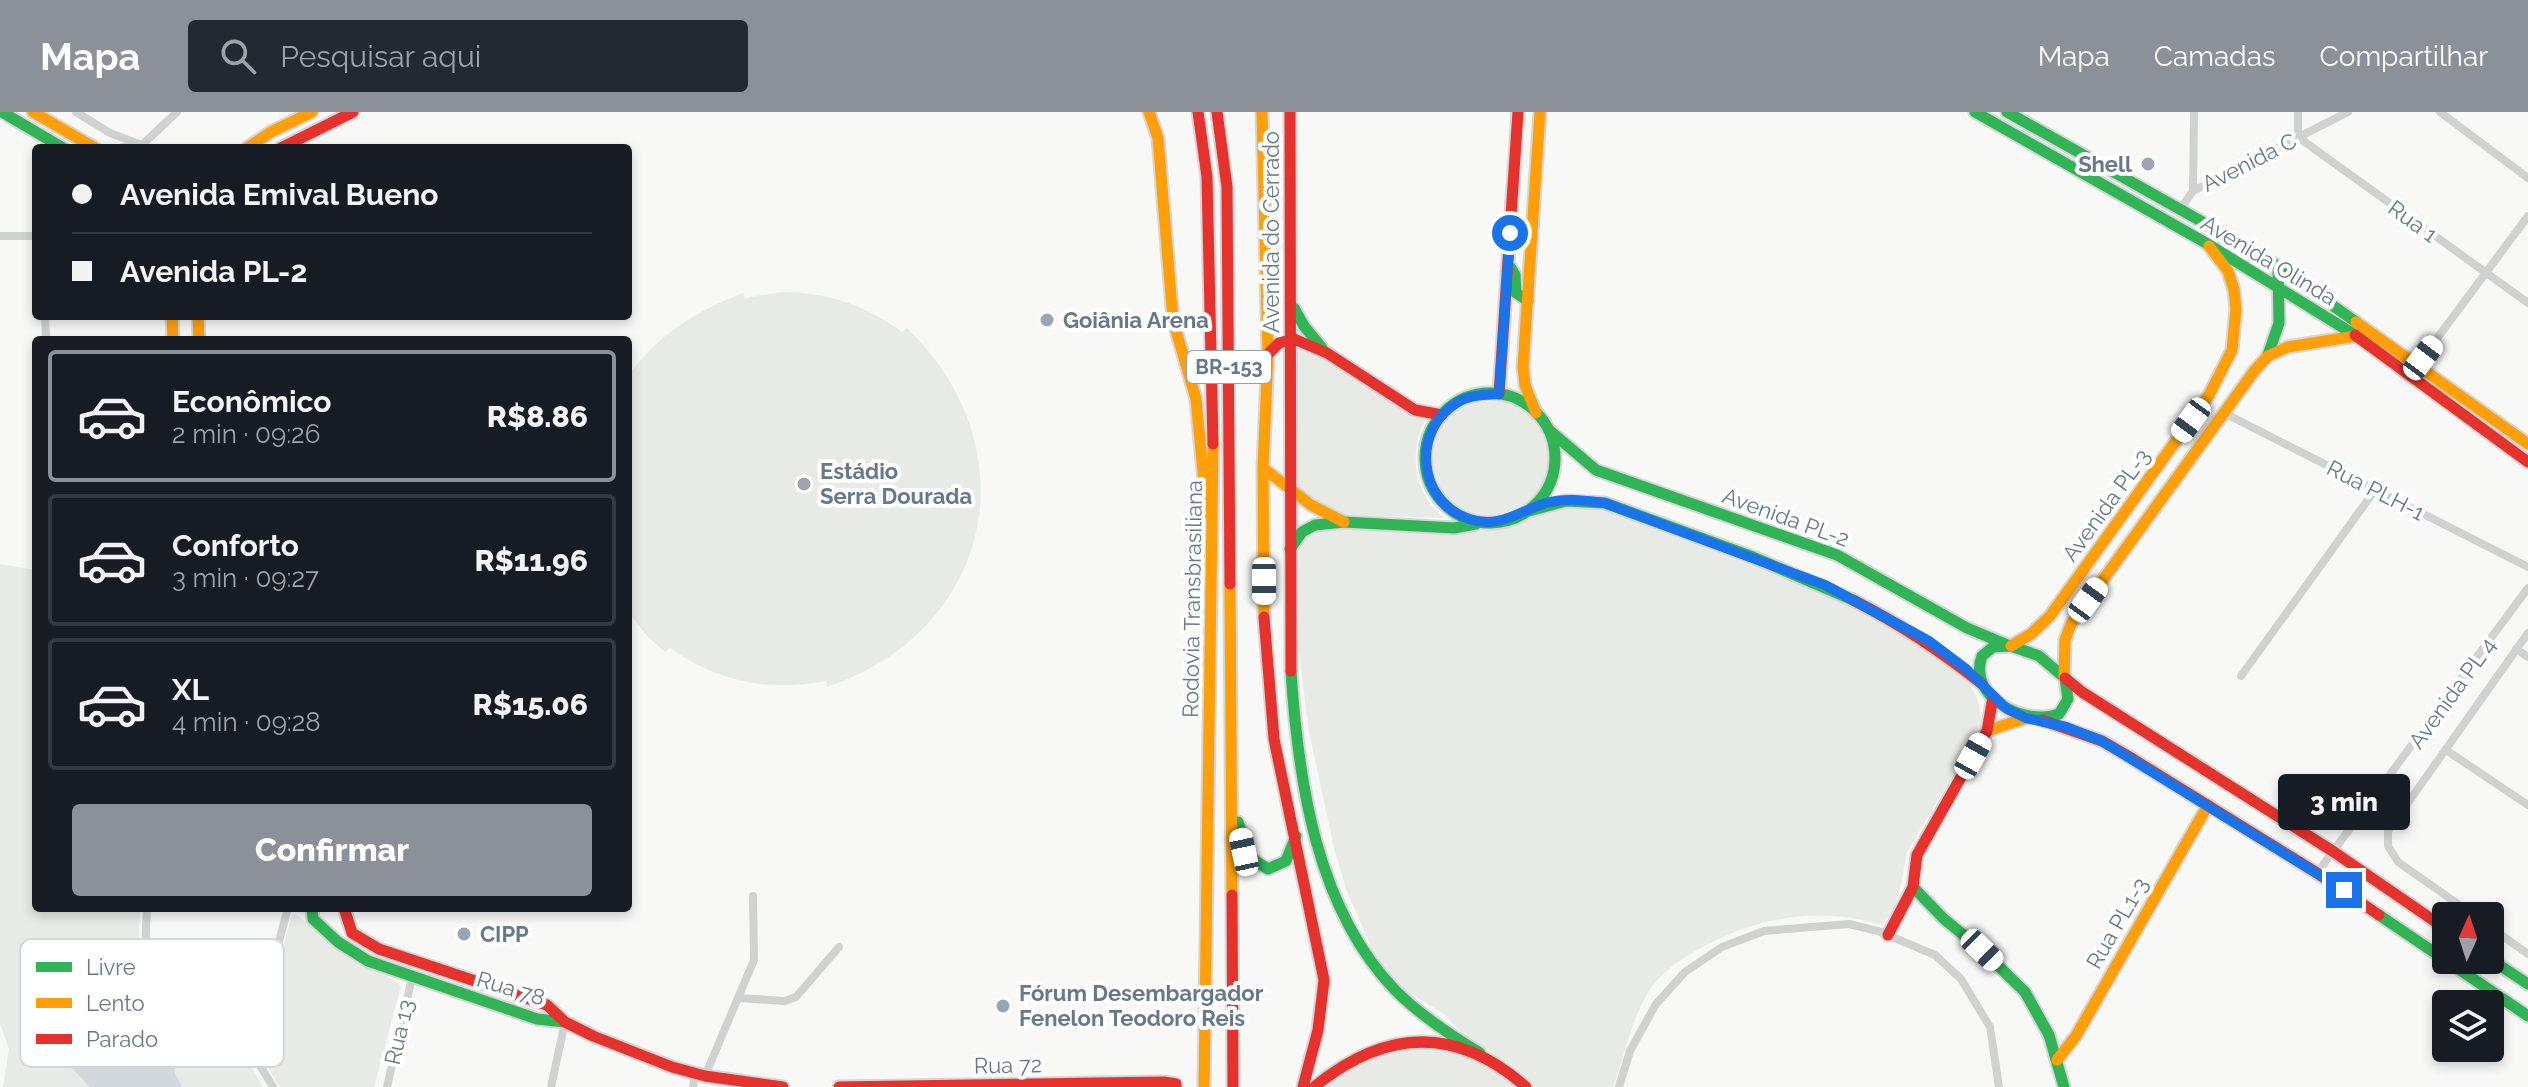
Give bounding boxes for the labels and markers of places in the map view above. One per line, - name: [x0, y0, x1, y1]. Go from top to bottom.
- place label: Shell: [2078, 151, 2133, 177]
- marker: Shell: [2139, 155, 2157, 173]
- place label: Goiânia Arena: [1063, 307, 1209, 333]
- marker: Goiânia Arena: [1038, 311, 1056, 329]
- place label: Estádio Serra Dourada: [820, 458, 972, 509]
- marker: Estádio Serra Dourada: [795, 475, 813, 493]
- place label: CIPP: [480, 921, 529, 947]
- marker: CIPP: [455, 925, 473, 943]
- place label: Fórum Desembargador Fenelon Teodoro Reis: [1019, 980, 1264, 1031]
- marker: Fórum Desembargador Fenelon Teodoro Reis: [994, 997, 1012, 1015]

